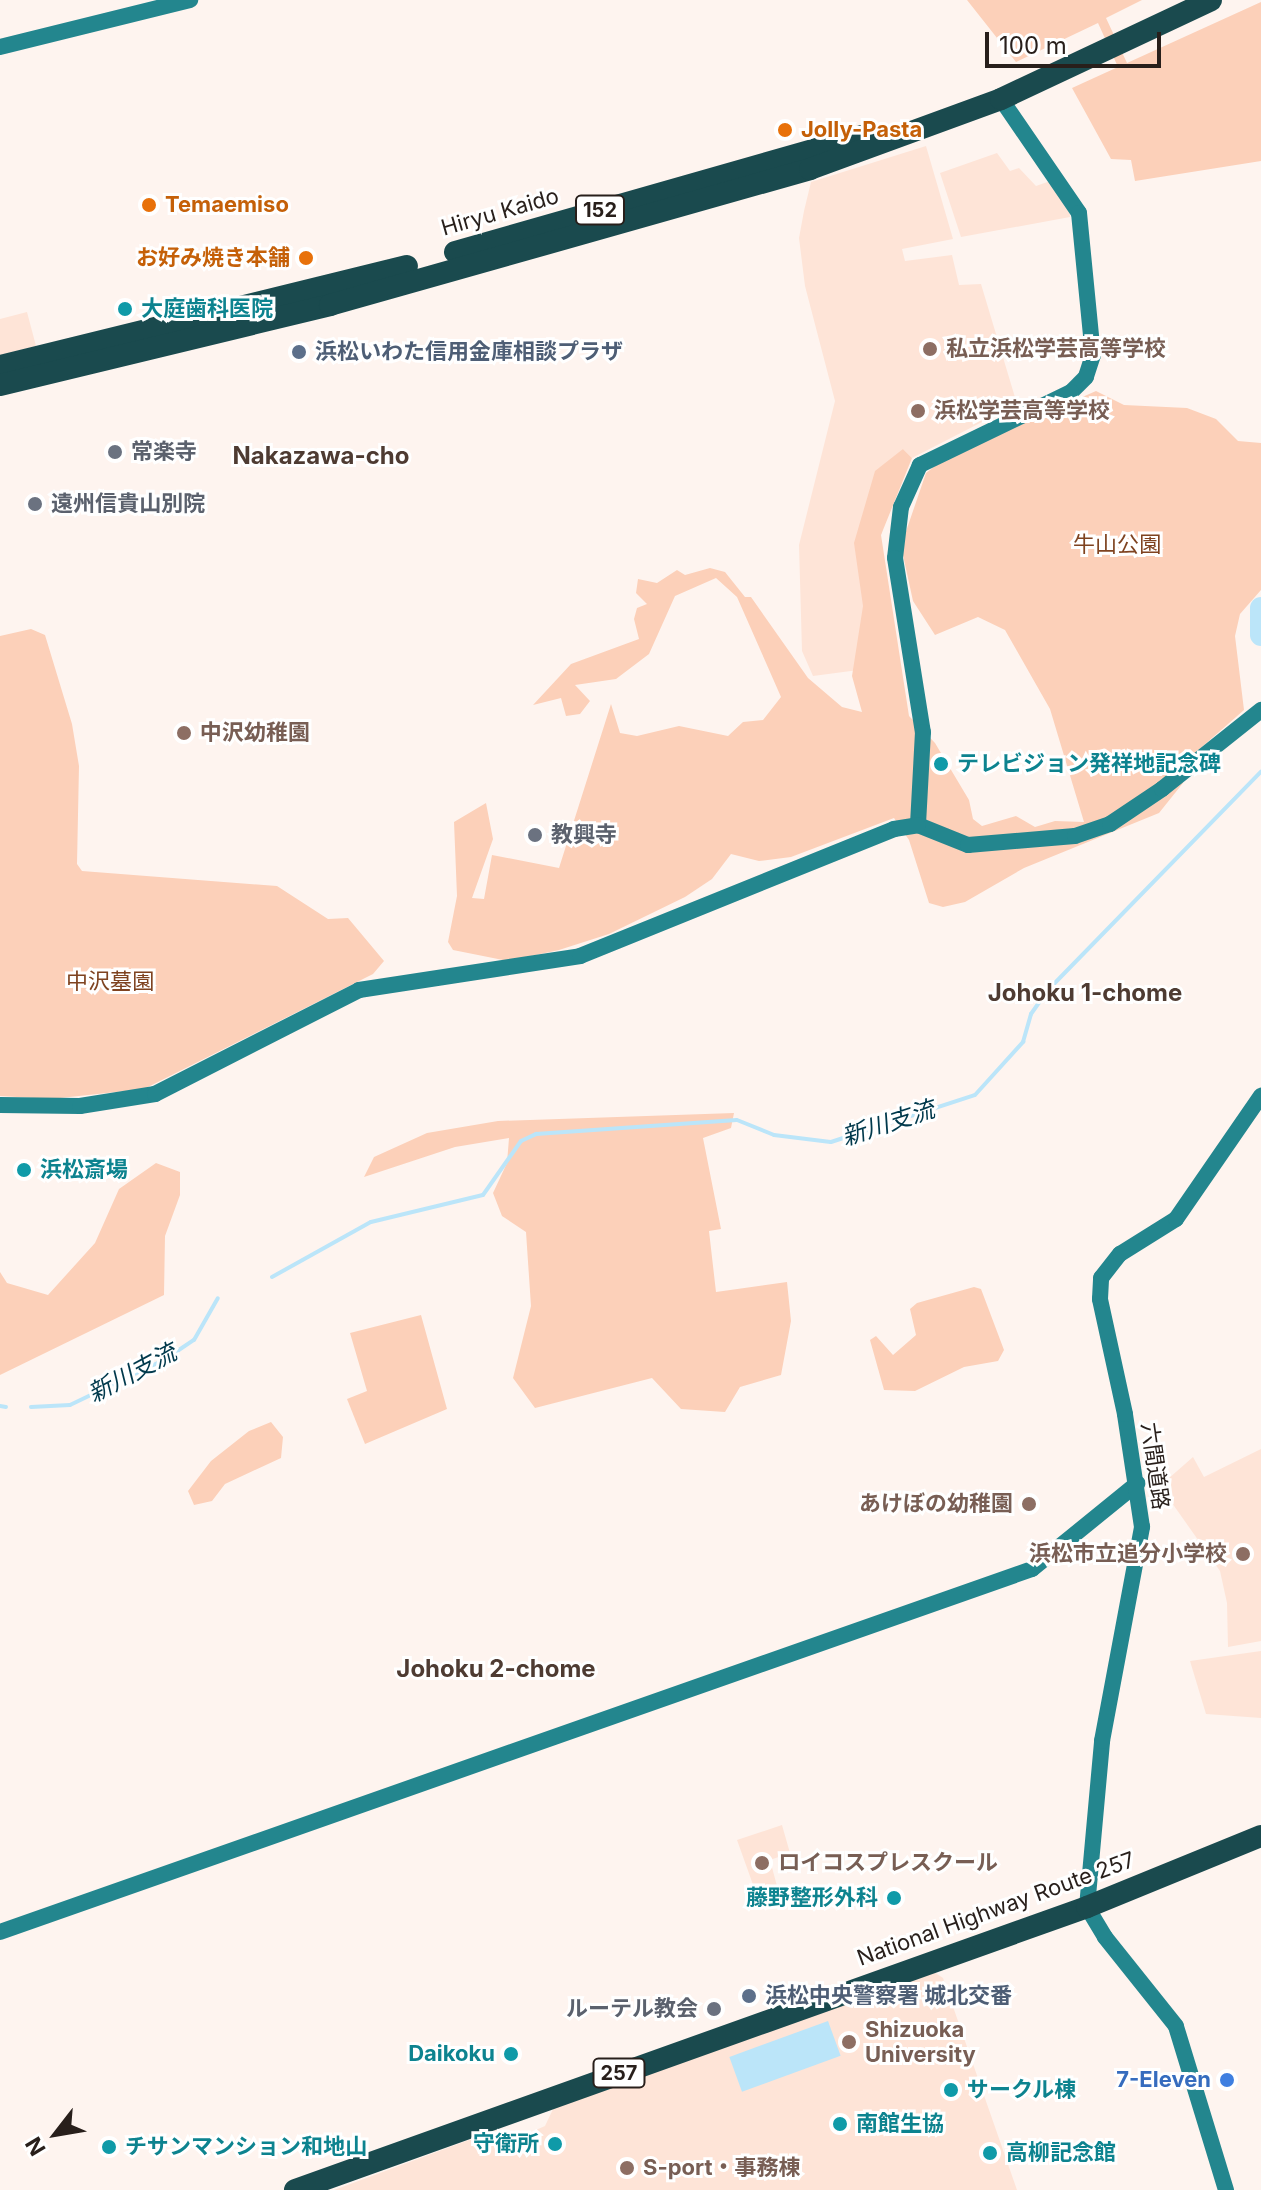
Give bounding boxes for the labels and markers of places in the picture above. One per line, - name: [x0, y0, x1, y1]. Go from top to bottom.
- place label: Jolly-Pasta: [801, 117, 922, 143]
- marker: Jolly-Pasta: [776, 121, 794, 139]
- place label: Temaemiso: [165, 192, 289, 218]
- marker: Temaemiso: [140, 196, 158, 214]
- place label: お好み焼き本舗: [136, 245, 290, 271]
- marker: お好み焼き本舗: [297, 249, 315, 267]
- place label: 大庭歯科医院: [141, 296, 273, 322]
- marker: 大庭歯科医院: [116, 300, 134, 318]
- place label: 私立浜松学芸高等学校: [946, 336, 1166, 362]
- place label: 浜松いわた信用金庫相談プラザ: [315, 339, 623, 365]
- marker: 私立浜松学芸高等学校: [921, 340, 939, 358]
- marker: 浜松いわた信用金庫相談プラザ: [290, 343, 308, 361]
- place label: 浜松学芸高等学校: [934, 398, 1110, 424]
- marker: 浜松学芸高等学校: [909, 402, 927, 420]
- place label: 常楽寺: [131, 439, 197, 465]
- marker: 常楽寺: [106, 443, 124, 461]
- place label: 遠州信貴山別院: [51, 491, 205, 517]
- marker: 遠州信貴山別院: [26, 495, 44, 513]
- place label: 中沢幼稚園: [200, 720, 310, 746]
- marker: 中沢幼稚園: [175, 724, 193, 742]
- place label: テレビジョン発祥地記念碑: [957, 751, 1221, 777]
- marker: テレビジョン発祥地記念碑: [932, 755, 950, 773]
- place label: 教興寺: [551, 822, 617, 848]
- marker: 教興寺: [526, 826, 544, 844]
- place label: 浜松斎場: [40, 1157, 128, 1183]
- marker: 浜松斎場: [15, 1161, 33, 1179]
- place label: あけぼの幼稚園: [859, 1491, 1013, 1517]
- marker: あけぼの幼稚園: [1020, 1495, 1038, 1513]
- place label: 浜松市立追分小学校: [1029, 1541, 1227, 1567]
- marker: 浜松市立追分小学校: [1234, 1545, 1252, 1563]
- place label: ロイコスプレスクール: [778, 1850, 998, 1876]
- marker: ロイコスプレスクール: [753, 1854, 771, 1872]
- place label: 藤野整形外科: [746, 1885, 878, 1911]
- marker: 藤野整形外科: [885, 1889, 903, 1907]
- place label: 浜松中央警察署 城北交番: [765, 1983, 1012, 2009]
- marker: 浜松中央警察署 城北交番: [740, 1987, 758, 2005]
- place label: ルーテル教会: [566, 1996, 698, 2022]
- marker: ルーテル教会: [705, 2000, 723, 2018]
- place label: Shizuoka University: [865, 2016, 976, 2068]
- marker: Shizuoka University: [840, 2033, 858, 2051]
- place label: Daikoku: [408, 2041, 495, 2067]
- marker: Daikoku: [502, 2045, 520, 2063]
- place label: 7-Eleven: [1116, 2067, 1211, 2093]
- marker: 7-Eleven: [1218, 2071, 1236, 2089]
- place label: サークル棟: [967, 2077, 1077, 2103]
- marker: サークル棟: [942, 2081, 960, 2099]
- place label: 南館生協: [856, 2111, 944, 2137]
- marker: 南館生協: [831, 2115, 849, 2133]
- place label: 守衛所: [473, 2131, 539, 2157]
- place label: チサンマンション和地山: [125, 2134, 367, 2160]
- marker: 守衛所: [546, 2135, 564, 2153]
- marker: チサンマンション和地山: [100, 2138, 118, 2156]
- place label: 高柳記念館: [1006, 2140, 1116, 2166]
- marker: 高柳記念館: [981, 2144, 999, 2162]
- place label: S-port・事務棟: [643, 2155, 801, 2181]
- marker: S-port・事務棟: [618, 2159, 636, 2177]

